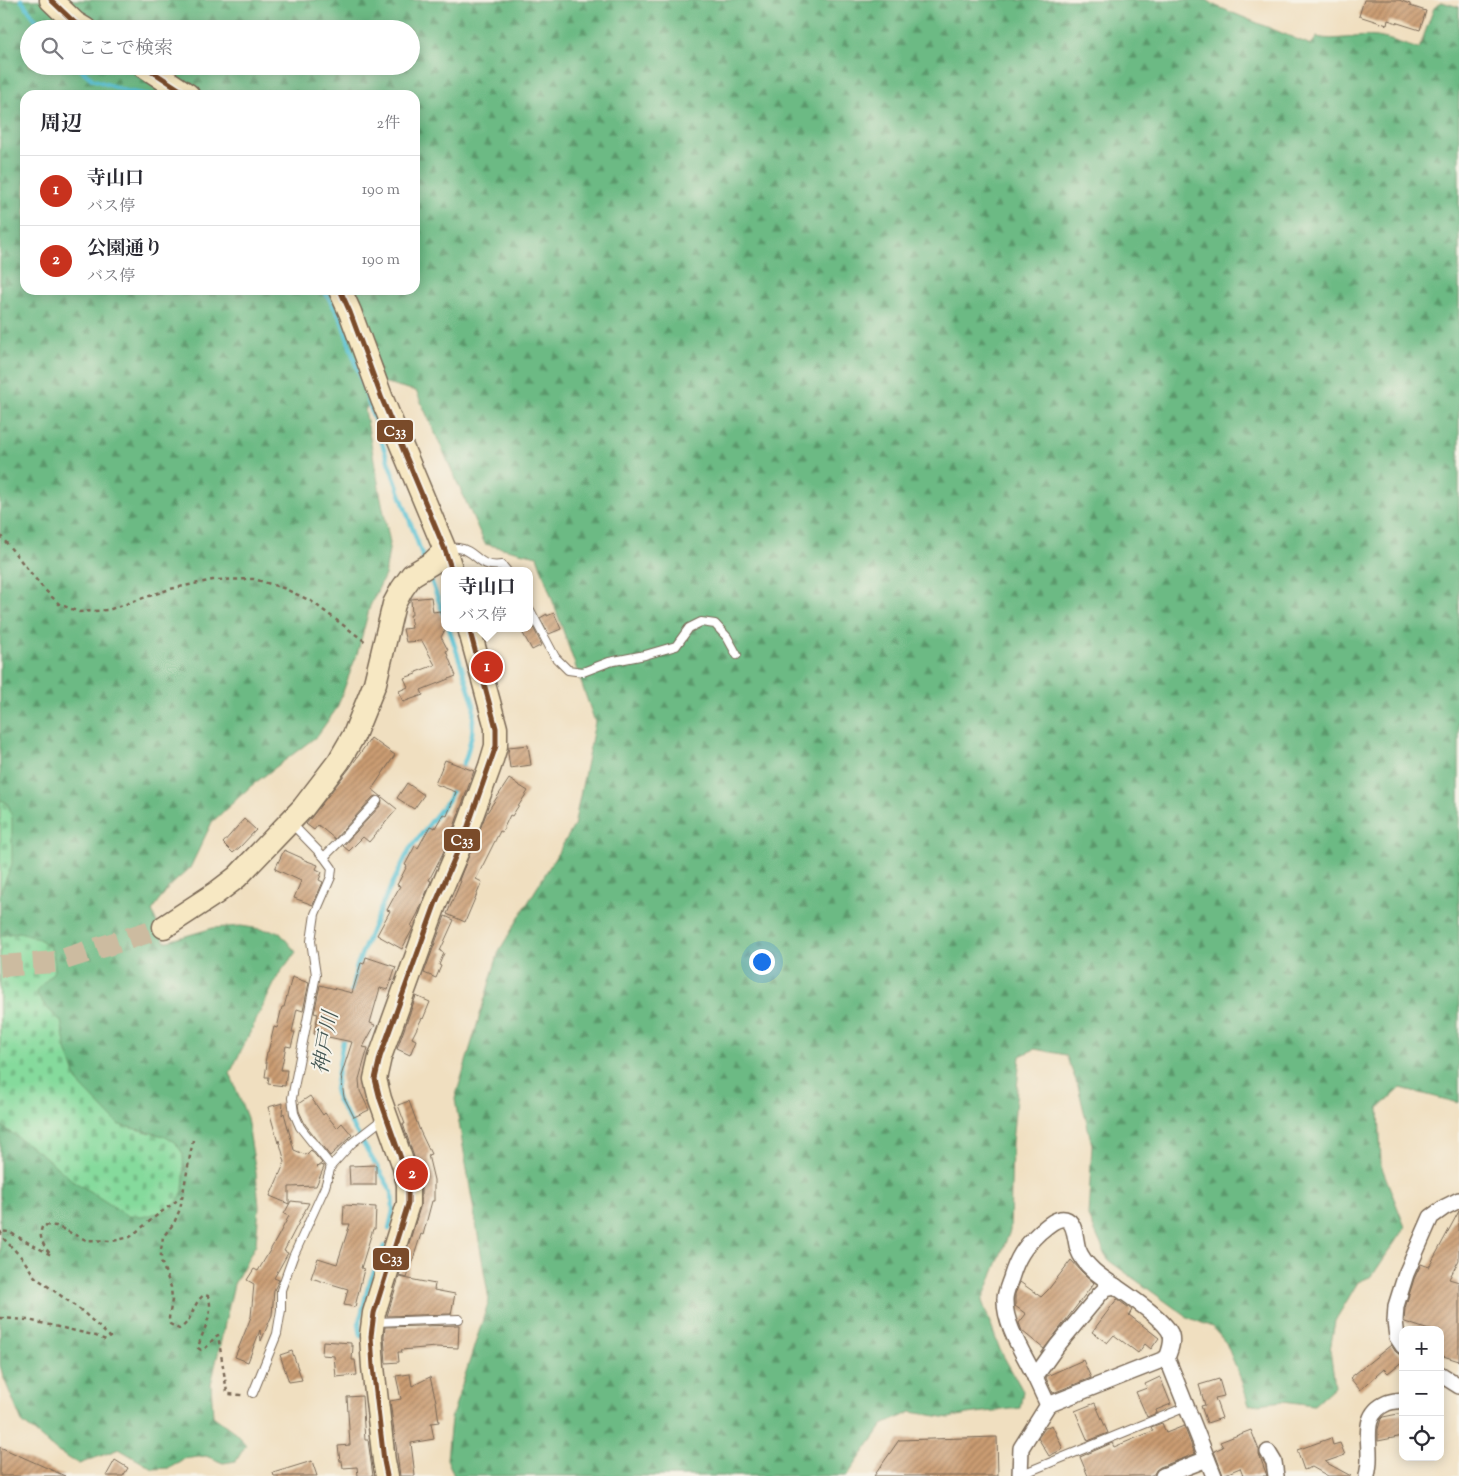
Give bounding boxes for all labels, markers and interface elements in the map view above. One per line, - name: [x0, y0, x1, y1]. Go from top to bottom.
- search box: [20, 20, 420, 75]
- icon: search: [38, 34, 66, 62]
- text: ここで検索: [78, 36, 173, 63]
- text: 周辺: [40, 110, 82, 140]
- text: 2件: [377, 113, 400, 136]
- text: 寺山口: [87, 166, 144, 193]
- text: 1: [53, 179, 59, 202]
- text: 190 m: [362, 179, 400, 202]
- text: バス停: [87, 196, 135, 219]
- text: 公園通り: [87, 236, 163, 263]
- text: 2: [52, 249, 60, 272]
- text: 190 m: [362, 249, 400, 272]
- text: バス停: [87, 266, 135, 289]
- line badge: C33: [376, 419, 414, 443]
- text: C33: [384, 423, 407, 443]
- popup: [441, 567, 533, 632]
- text: 寺山口: [458, 575, 516, 602]
- text: バス停: [458, 605, 507, 628]
- pin: 1: [471, 648, 503, 686]
- line badge: C33: [443, 828, 481, 852]
- text: C33: [451, 832, 474, 852]
- your location: [749, 949, 775, 975]
- water label: 神戸川: [307, 1007, 348, 1077]
- pin: 2: [396, 1155, 428, 1193]
- line badge: C33: [372, 1247, 410, 1271]
- text: C33: [380, 1250, 403, 1270]
- map controls: [1399, 1326, 1444, 1461]
- button: +: [1399, 1326, 1444, 1371]
- button: −: [1399, 1371, 1444, 1416]
- button: locate: [1399, 1416, 1444, 1461]

